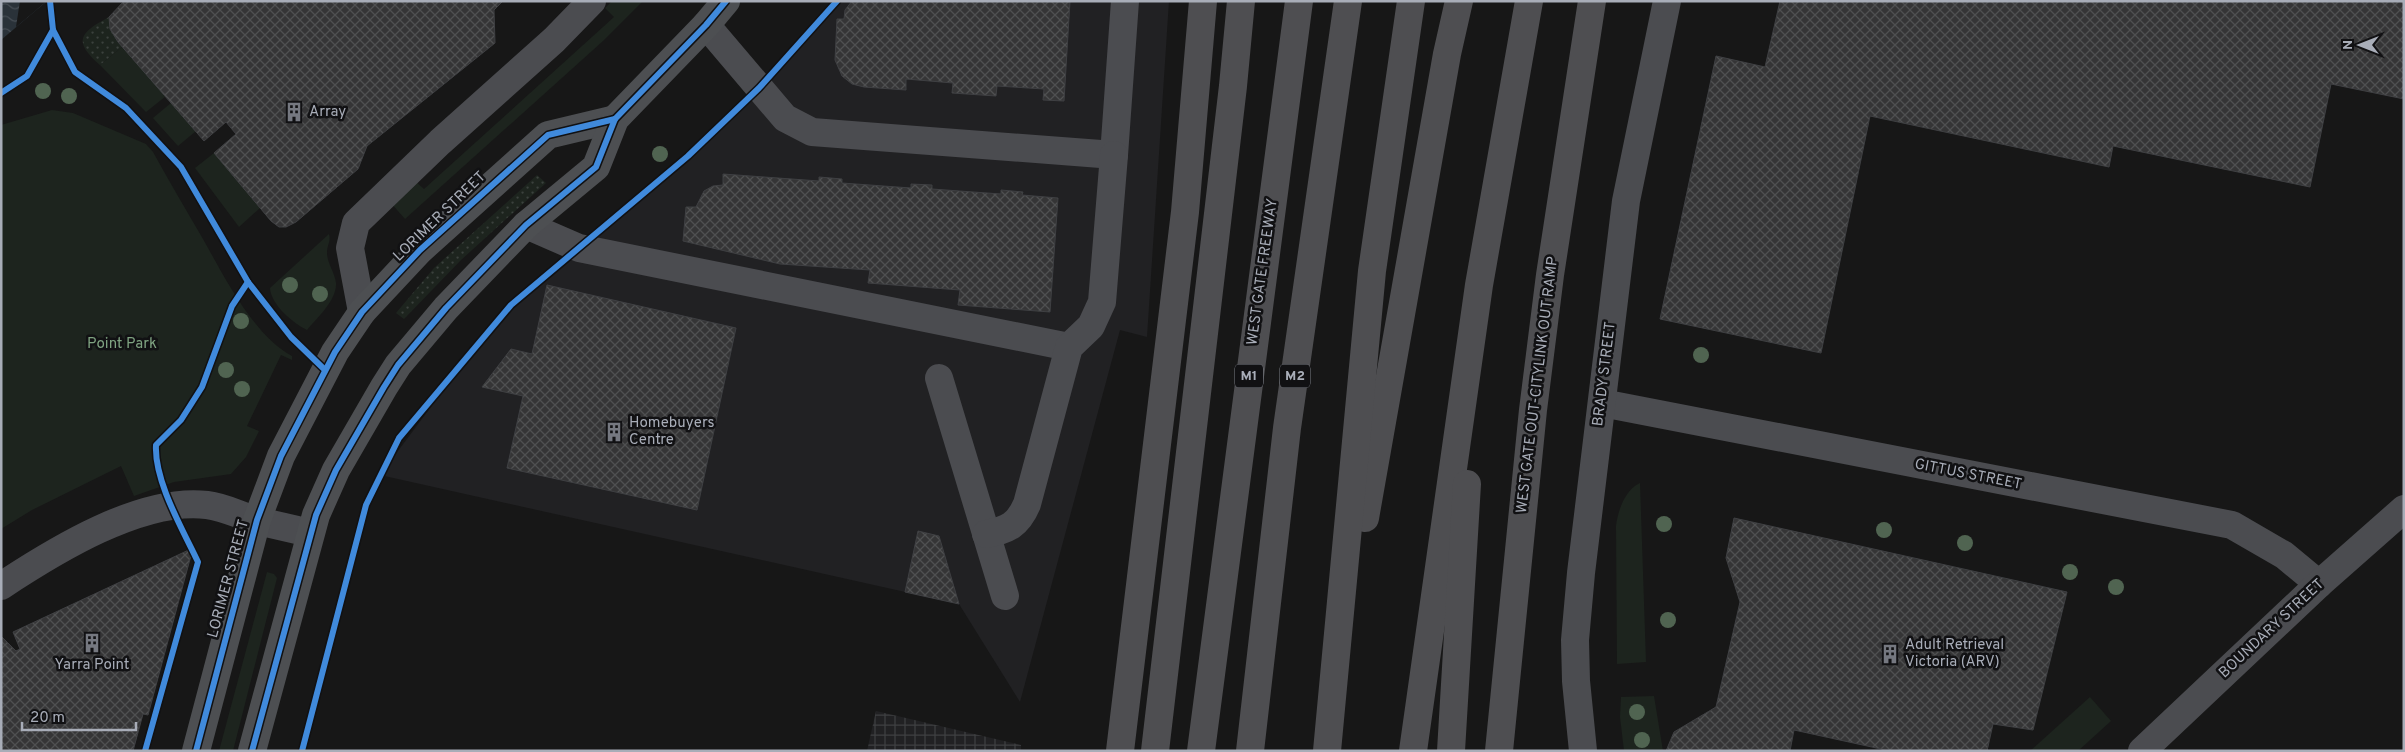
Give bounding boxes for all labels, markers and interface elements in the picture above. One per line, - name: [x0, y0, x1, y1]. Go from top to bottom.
- north arrow: [2335, 20, 2385, 70]
- text: N: [2340, 40, 2357, 50]
- building icon: Array: [283, 101, 305, 123]
- place label: Array: [309, 103, 346, 122]
- street label: LORIMER STREET: [390, 168, 490, 266]
- street label: WEST GATE FREEWAY: [1243, 197, 1283, 347]
- street label: WEST GATE OUT-CITYLINK OUT RAMP: [1513, 255, 1563, 515]
- street label: BRADY STREET: [1589, 321, 1621, 427]
- park label: Point Park: [87, 335, 157, 354]
- road number: M1: [1235, 364, 1263, 388]
- road number: M2: [1280, 364, 1310, 388]
- place label: Homebuyers Centre: [629, 414, 715, 450]
- building icon: Homebuyers Centre: [603, 421, 625, 443]
- street label: GITTUS STREET: [1913, 455, 2023, 495]
- street label: LORIMER STREET: [204, 518, 254, 640]
- street label: BOUNDARY STREET: [2215, 575, 2329, 683]
- building icon: Yarra Point: [81, 632, 103, 654]
- place label: Adult Retrieval Victoria (ARV): [1905, 636, 2004, 672]
- building icon: Adult Retrieval Victoria (ARV): [1879, 643, 1901, 665]
- place label: Yarra Point: [55, 656, 129, 675]
- scale bar: [22, 700, 136, 732]
- text: 20 m: [30, 709, 65, 728]

